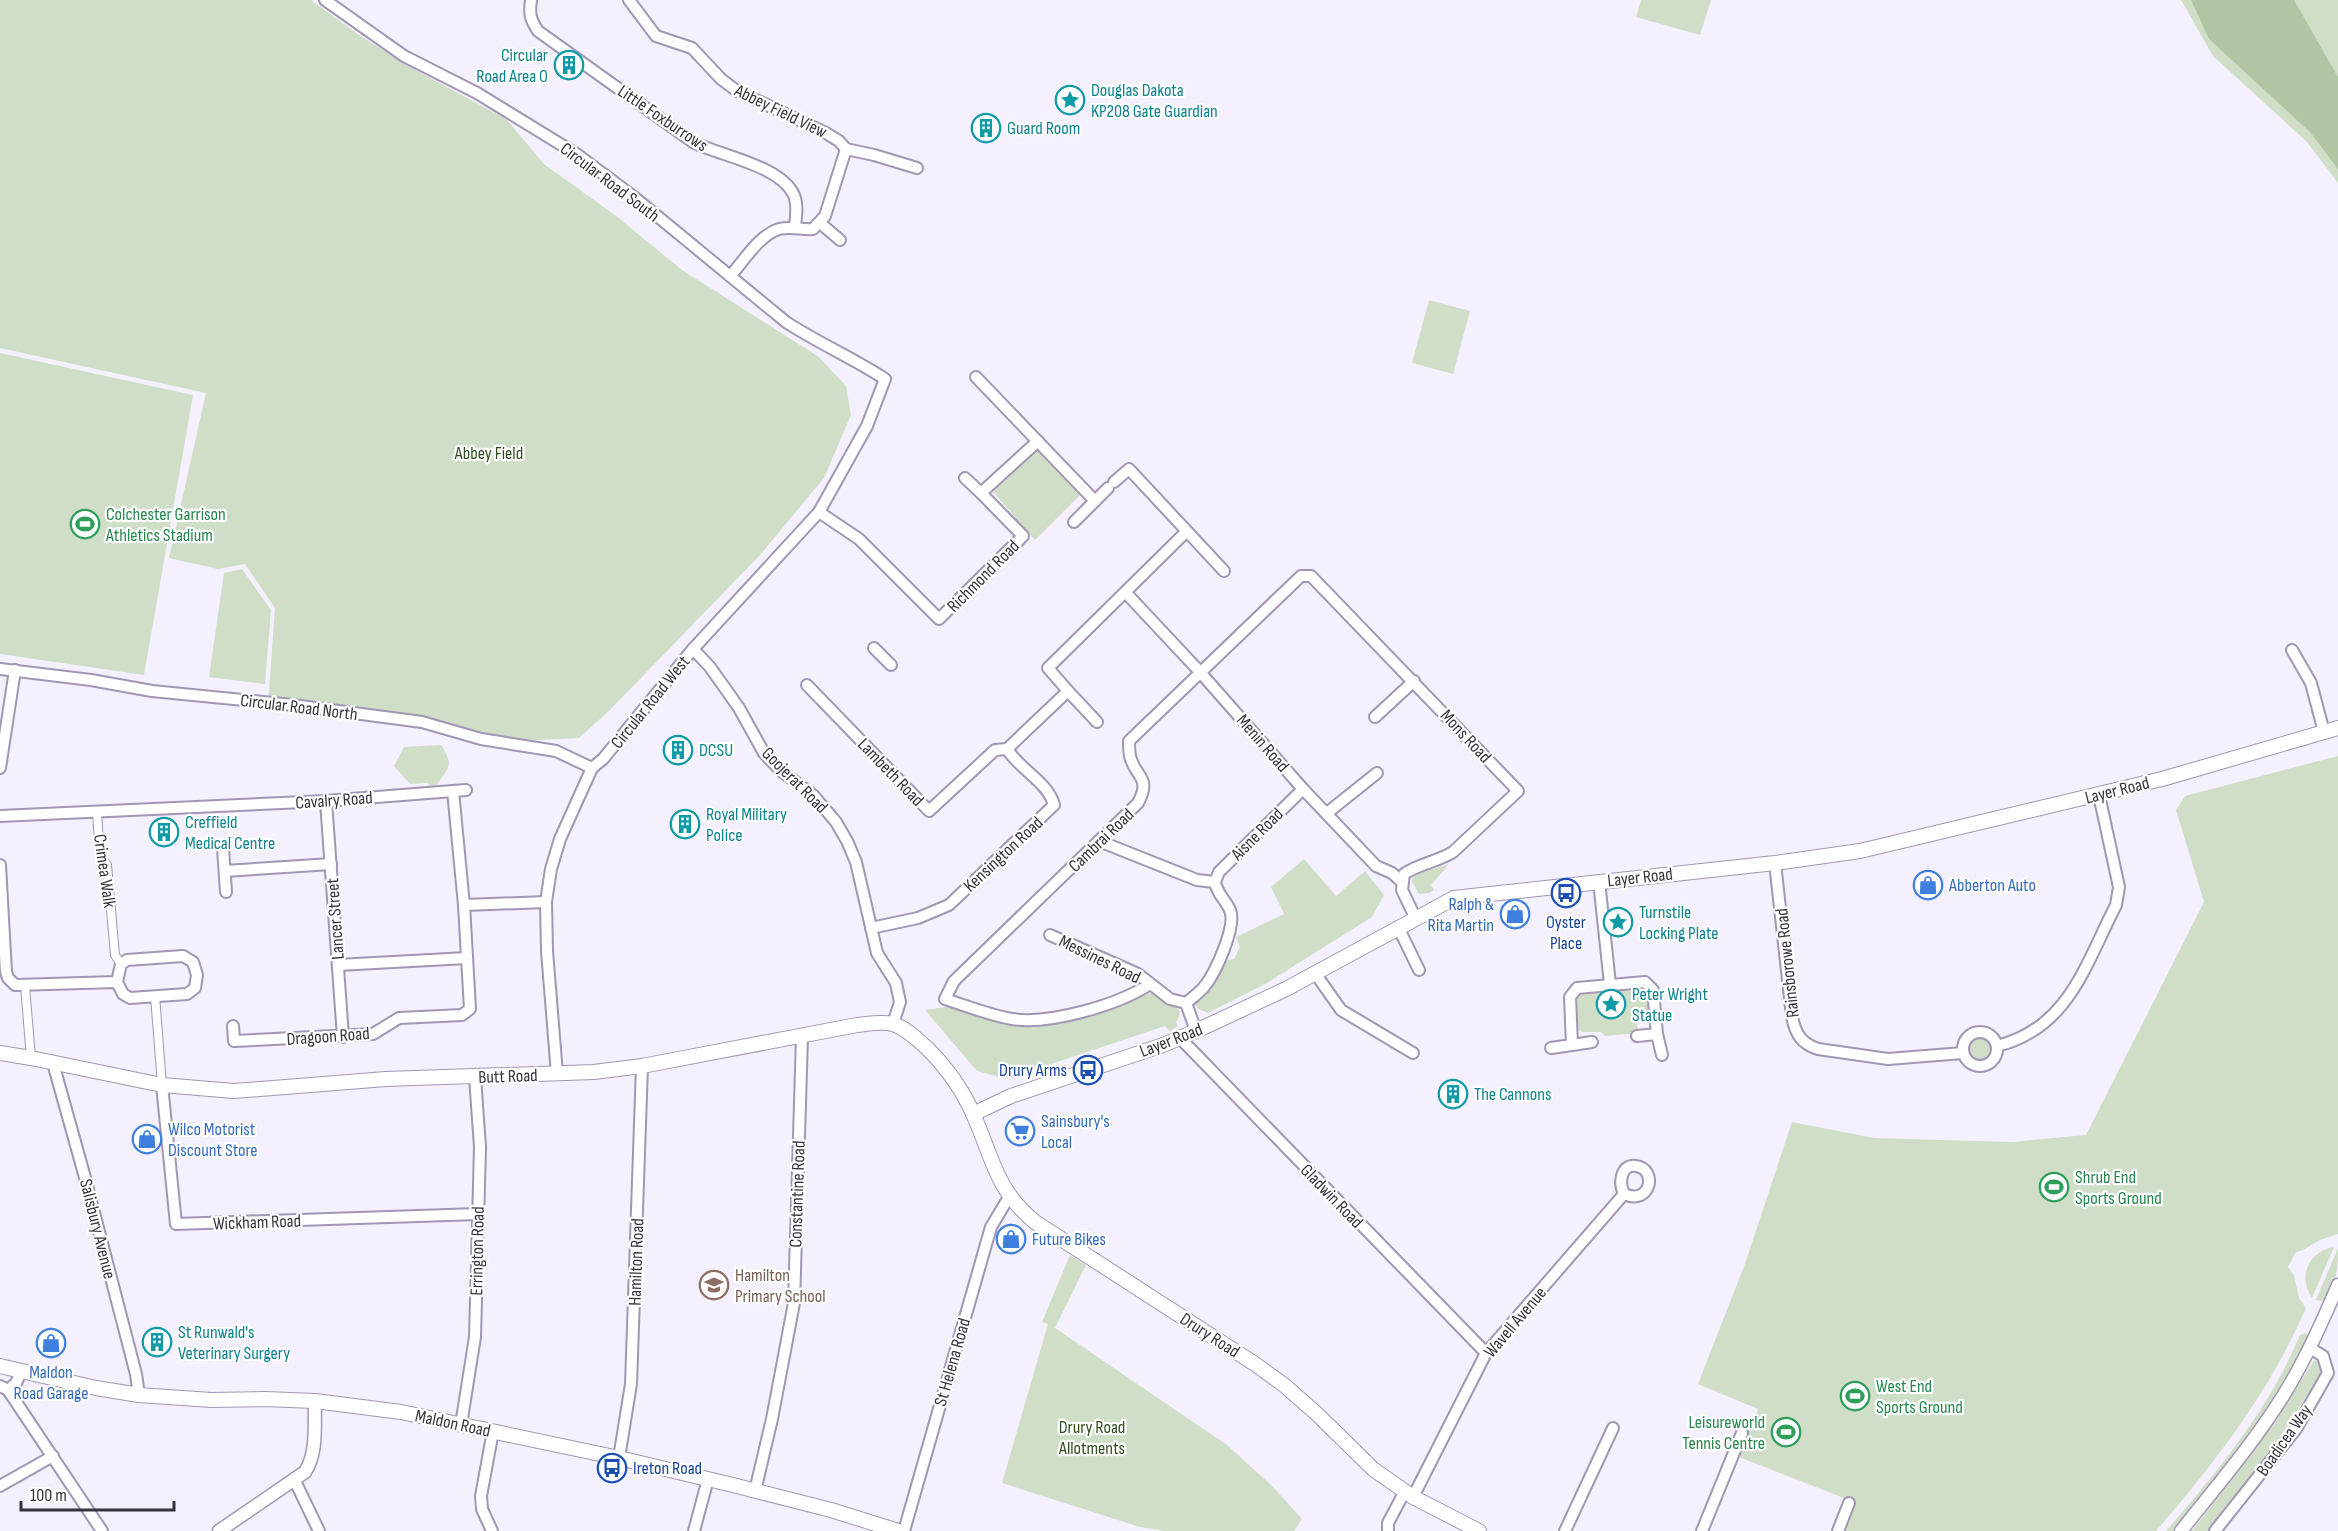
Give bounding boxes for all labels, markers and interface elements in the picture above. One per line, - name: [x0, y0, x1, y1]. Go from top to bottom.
- place label: Circular Road Area O: [476, 45, 548, 87]
- building icon: Circular Road Area O: [553, 49, 585, 81]
- street label: Abbey Field View: [730, 80, 830, 143]
- place label: Douglas Dakota KP208 Gate Guardian: [1091, 80, 1218, 122]
- street label: Little Foxburrows: [614, 81, 712, 156]
- place icon: Douglas Dakota KP208 Gate Guardian: [1054, 84, 1086, 116]
- building icon: Guard Room: [970, 112, 1002, 144]
- place label: Guard Room: [1007, 118, 1080, 139]
- street label: Circular Road South: [556, 138, 663, 227]
- park label: Abbey Field: [454, 443, 523, 464]
- place label: Colchester Garrison Athletics Stadium: [105, 504, 226, 546]
- sports icon: Colchester Garrison Athletics Stadium: [69, 508, 101, 540]
- street label: Richmond Road: [943, 536, 1024, 617]
- street label: Circular Road West: [607, 651, 695, 753]
- street label: Circular Road North: [239, 690, 359, 725]
- street label: Mons Road: [1436, 705, 1496, 767]
- street label: Menin Road: [1232, 710, 1293, 776]
- building icon: DCSU: [662, 734, 694, 766]
- street label: Lambeth Road: [853, 734, 928, 811]
- place label: DCSU: [699, 740, 733, 761]
- street label: Goojerat Road: [757, 743, 832, 818]
- street label: Layer Road: [2083, 772, 2151, 809]
- street label: Cavalry Road: [295, 787, 373, 814]
- place label: Royal Military Police: [706, 804, 787, 846]
- street label: Cambrai Road: [1064, 804, 1138, 877]
- street label: Aisne Road: [1226, 804, 1288, 866]
- building icon: Royal Military Police: [669, 808, 701, 840]
- place label: Creffield Medical Centre: [185, 812, 275, 854]
- street label: Kensington Road: [959, 812, 1047, 896]
- building icon: Creffield Medical Centre: [148, 816, 180, 848]
- street label: Crimea Walk: [89, 833, 120, 909]
- street label: Layer Road: [1606, 864, 1674, 891]
- shop icon: Abberton Auto: [1912, 869, 1944, 901]
- place label: Abberton Auto: [1948, 875, 2036, 896]
- street label: Lancer Street: [322, 877, 349, 960]
- bus stop icon: Oyster Place: [1550, 877, 1582, 909]
- place label: Ralph & Rita Martin: [1428, 894, 1494, 936]
- shop icon: Ralph & Rita Martin: [1499, 898, 1531, 930]
- place label: Turnstile Locking Plate: [1639, 902, 1719, 944]
- place icon: Turnstile Locking Plate: [1602, 906, 1634, 938]
- street label: Rainsborowe Road: [1771, 907, 1804, 1019]
- place label: Oyster Place: [1546, 912, 1586, 954]
- street label: Messines Road: [1056, 931, 1144, 988]
- place label: Peter Wright Statue: [1632, 984, 1708, 1026]
- place icon: Peter Wright Statue: [1595, 988, 1627, 1020]
- street label: Layer Road: [1137, 1019, 1206, 1062]
- street label: Dragoon Road: [286, 1023, 370, 1050]
- bus stop icon: Drury Arms: [1072, 1054, 1104, 1086]
- place label: Drury Arms: [999, 1060, 1067, 1081]
- street label: Butt Road: [478, 1065, 538, 1088]
- building icon: The Cannons: [1437, 1078, 1469, 1110]
- place label: The Cannons: [1474, 1084, 1551, 1105]
- place label: Sainsbury's Local: [1041, 1111, 1110, 1153]
- supermarket icon: Sainsbury's Local: [1004, 1115, 1036, 1147]
- place label: Wilco Motorist Discount Store: [168, 1119, 258, 1161]
- shop icon: Wilco Motorist Discount Store: [131, 1123, 163, 1155]
- street label: Constantine Road: [785, 1140, 810, 1248]
- street label: Gladwin Road: [1296, 1160, 1367, 1233]
- place label: Shrub End Sports Ground: [2075, 1167, 2162, 1209]
- sports icon: Shrub End Sports Ground: [2038, 1171, 2070, 1203]
- street label: Salisbury Avenue: [75, 1177, 120, 1281]
- street label: Errington Road: [466, 1206, 489, 1296]
- street label: Wickham Road: [213, 1210, 301, 1235]
- street label: Hamilton Road: [624, 1218, 649, 1306]
- shop icon: Future Bikes: [995, 1223, 1027, 1255]
- place label: Future Bikes: [1032, 1229, 1106, 1250]
- place label: Hamilton Primary School: [735, 1265, 826, 1307]
- school or university icon: Hamilton Primary School: [698, 1269, 730, 1301]
- street label: Wavell Avenue: [1480, 1283, 1551, 1362]
- street label: Drury Road: [1176, 1308, 1243, 1362]
- street label: St Helena Road: [930, 1316, 975, 1409]
- place label: St Runwald's Veterinary Surgery: [178, 1322, 290, 1364]
- building icon: St Runwald's Veterinary Surgery: [141, 1326, 173, 1358]
- shop icon: Maldon Road Garage: [35, 1327, 67, 1359]
- place label: Maldon Road Garage: [14, 1362, 88, 1404]
- place label: West End Sports Ground: [1876, 1376, 1963, 1418]
- sports icon: West End Sports Ground: [1839, 1380, 1871, 1412]
- street label: Boadicea Way: [2252, 1400, 2317, 1480]
- street label: Maldon Road: [413, 1405, 492, 1442]
- place label: Leisureworld Tennis Centre: [1682, 1412, 1765, 1454]
- sports icon: Leisureworld Tennis Centre: [1770, 1416, 1802, 1448]
- park label: Drury Road Allotments: [1058, 1417, 1125, 1459]
- bus stop icon: Ireton Road: [596, 1452, 628, 1484]
- place label: Ireton Road: [633, 1458, 702, 1479]
- scale bar: [21, 1474, 174, 1512]
- text: 100 m: [30, 1485, 67, 1506]

